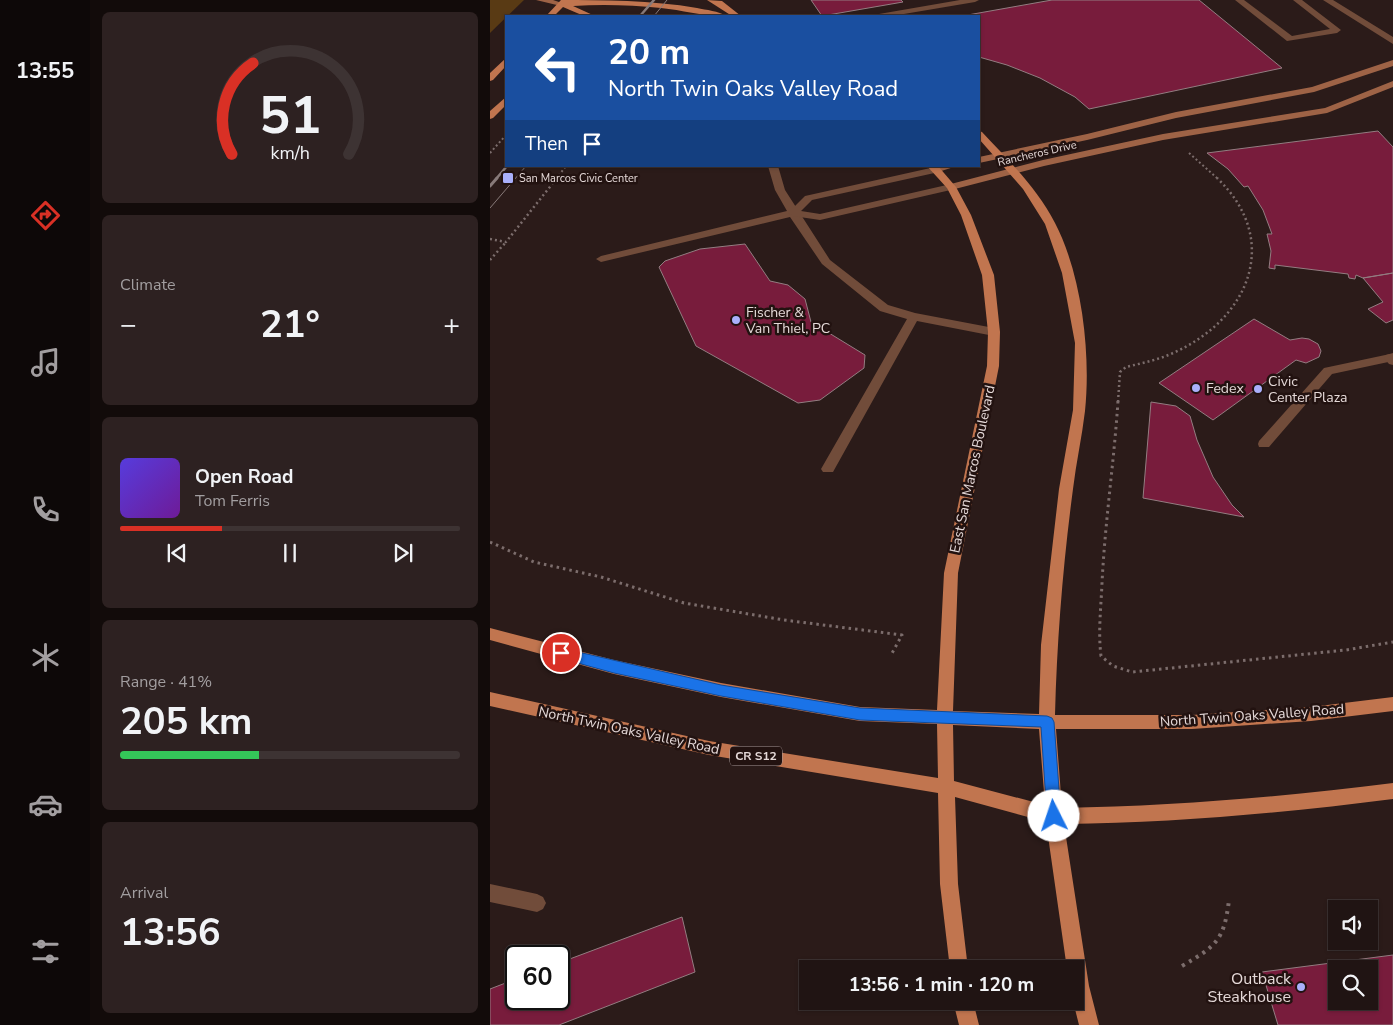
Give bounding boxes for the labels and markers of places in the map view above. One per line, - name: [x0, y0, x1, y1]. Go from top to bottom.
- marker: San Marcos Civic Center: [501, 171, 515, 185]
- place label: San Marcos Civic Center: [519, 171, 638, 186]
- place label: Fischer & Van Thiel, PC: [745, 303, 830, 338]
- marker: Fischer & Van Thiel, PC: [730, 314, 742, 326]
- place label: Civic Center Plaza: [1268, 372, 1347, 407]
- place label: Fedex: [1206, 379, 1244, 398]
- marker: Fedex: [1190, 382, 1202, 394]
- marker: Civic Center Plaza: [1252, 383, 1264, 395]
- pin: [540, 632, 582, 674]
- place label: Outback Steakhouse: [1208, 968, 1292, 1008]
- marker: Outback Steakhouse: [1295, 981, 1307, 993]

